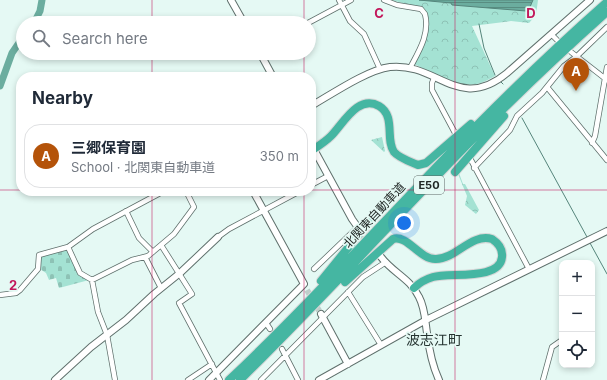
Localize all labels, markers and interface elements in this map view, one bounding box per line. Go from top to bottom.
text: C [374,5,384,21]
text: D [526,5,536,21]
search box [16,16,316,60]
icon: search [30,27,52,49]
text: Search here [62,29,148,48]
pin: A [563,58,589,91]
text: Nearby [32,88,93,108]
text: 三郷保育園 [71,138,146,157]
text: A [41,148,51,164]
text: 350 m [260,148,299,164]
text: School · 北関東自動車道 [71,159,215,175]
road number: E50 [414,176,444,194]
street label: 北関東自動車道 [340,179,408,251]
your location [394,213,414,233]
map controls [559,260,595,368]
button: + [559,260,595,296]
text: 2 [9,277,17,293]
button: − [559,296,595,332]
district label: 波志江町 [406,331,462,348]
button: locate [559,332,595,368]

